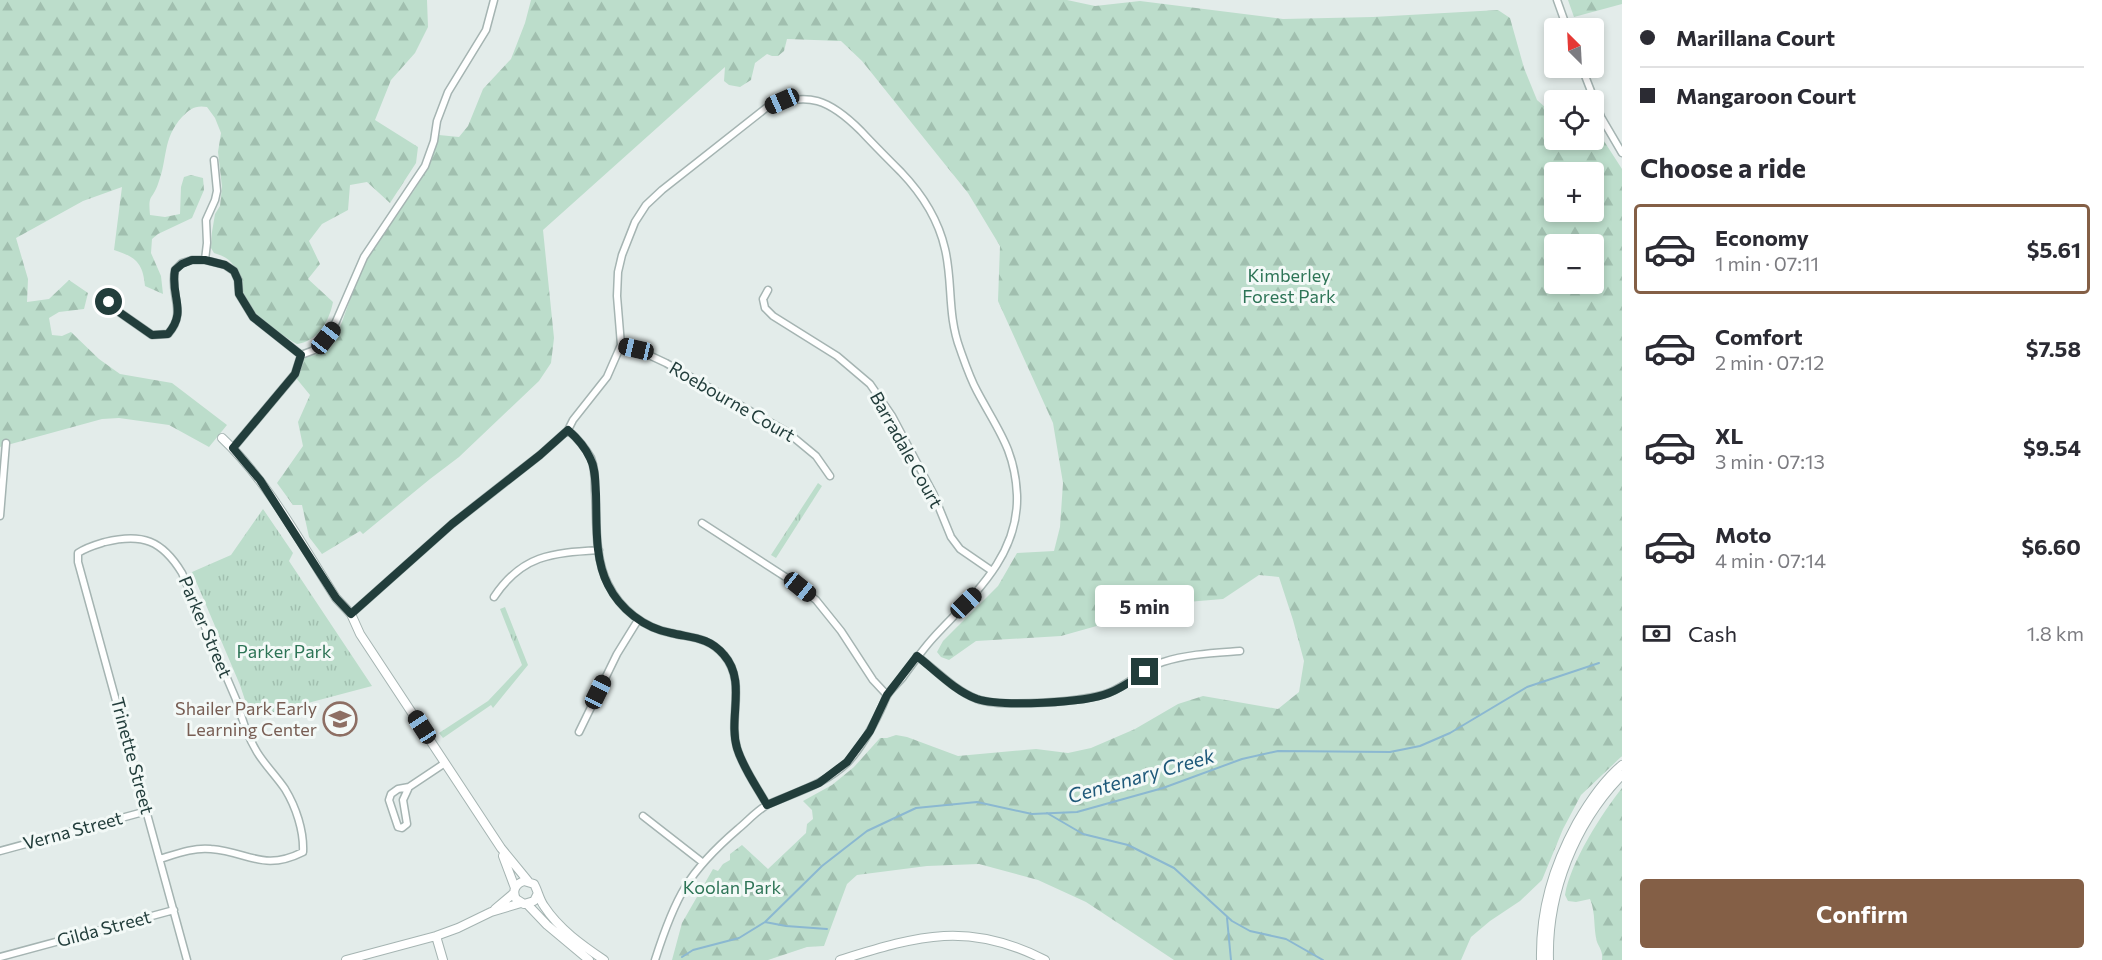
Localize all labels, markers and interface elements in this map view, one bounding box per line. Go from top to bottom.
north arrow [1544,18,1604,78]
map controls [1544,18,1604,294]
text: Marillana Court [1676,24,1835,51]
text: Mangaroon Court [1676,82,1856,109]
car [762,85,802,117]
button: locate [1544,90,1604,150]
text: Choose a ride [1640,151,1806,184]
button: + [1544,162,1604,222]
icon: car [1643,222,1697,276]
text: Economy [1715,224,1809,251]
button: − [1544,234,1604,294]
text: $5.61 [2027,236,2081,263]
text: 1 min · 07:11 [1715,251,1819,275]
park label: Kimberley Forest Park [1242,264,1336,307]
route start [95,288,122,315]
car [308,318,344,358]
icon: car [1643,321,1697,375]
text: Comfort [1715,323,1803,350]
text: $7.58 [2026,335,2081,362]
car [616,336,656,362]
text: 2 min · 07:12 [1715,350,1824,374]
street label: Roebourne Court [666,356,799,446]
street label: Barradale Court [866,387,948,512]
icon: car [1643,420,1697,474]
text: XL [1715,422,1743,449]
text: $9.54 [2023,434,2081,461]
text: 3 min · 07:13 [1715,449,1825,473]
icon: car [1643,519,1697,573]
text: Moto [1715,521,1771,548]
text: $6.60 [2021,533,2081,560]
text: 4 min · 07:14 [1715,548,1826,572]
car [780,569,820,605]
street label: Parker Street [175,572,237,681]
car [947,584,985,622]
callout: 5 min [1096,585,1194,627]
text: 5 min [1119,594,1170,618]
icon: cash [1640,617,1673,650]
text: Cash [1688,620,1737,647]
text: 1.8 km [2027,621,2084,645]
park label: Parker Park [236,640,332,662]
route end [1131,658,1158,685]
car [582,672,614,712]
street label: Trinette Street [107,695,159,817]
place label: Shailer Park Early Learning Center [175,697,317,740]
school or university icon: Shailer Park Early Learning Center [322,701,358,737]
car [405,707,439,747]
water label: Centenary Creek [1065,742,1218,807]
street label: Verna Street [21,806,125,854]
park label: Koolan Park [683,876,781,898]
button: Confirm [1640,879,2084,948]
street label: Gilda Street [54,905,153,951]

